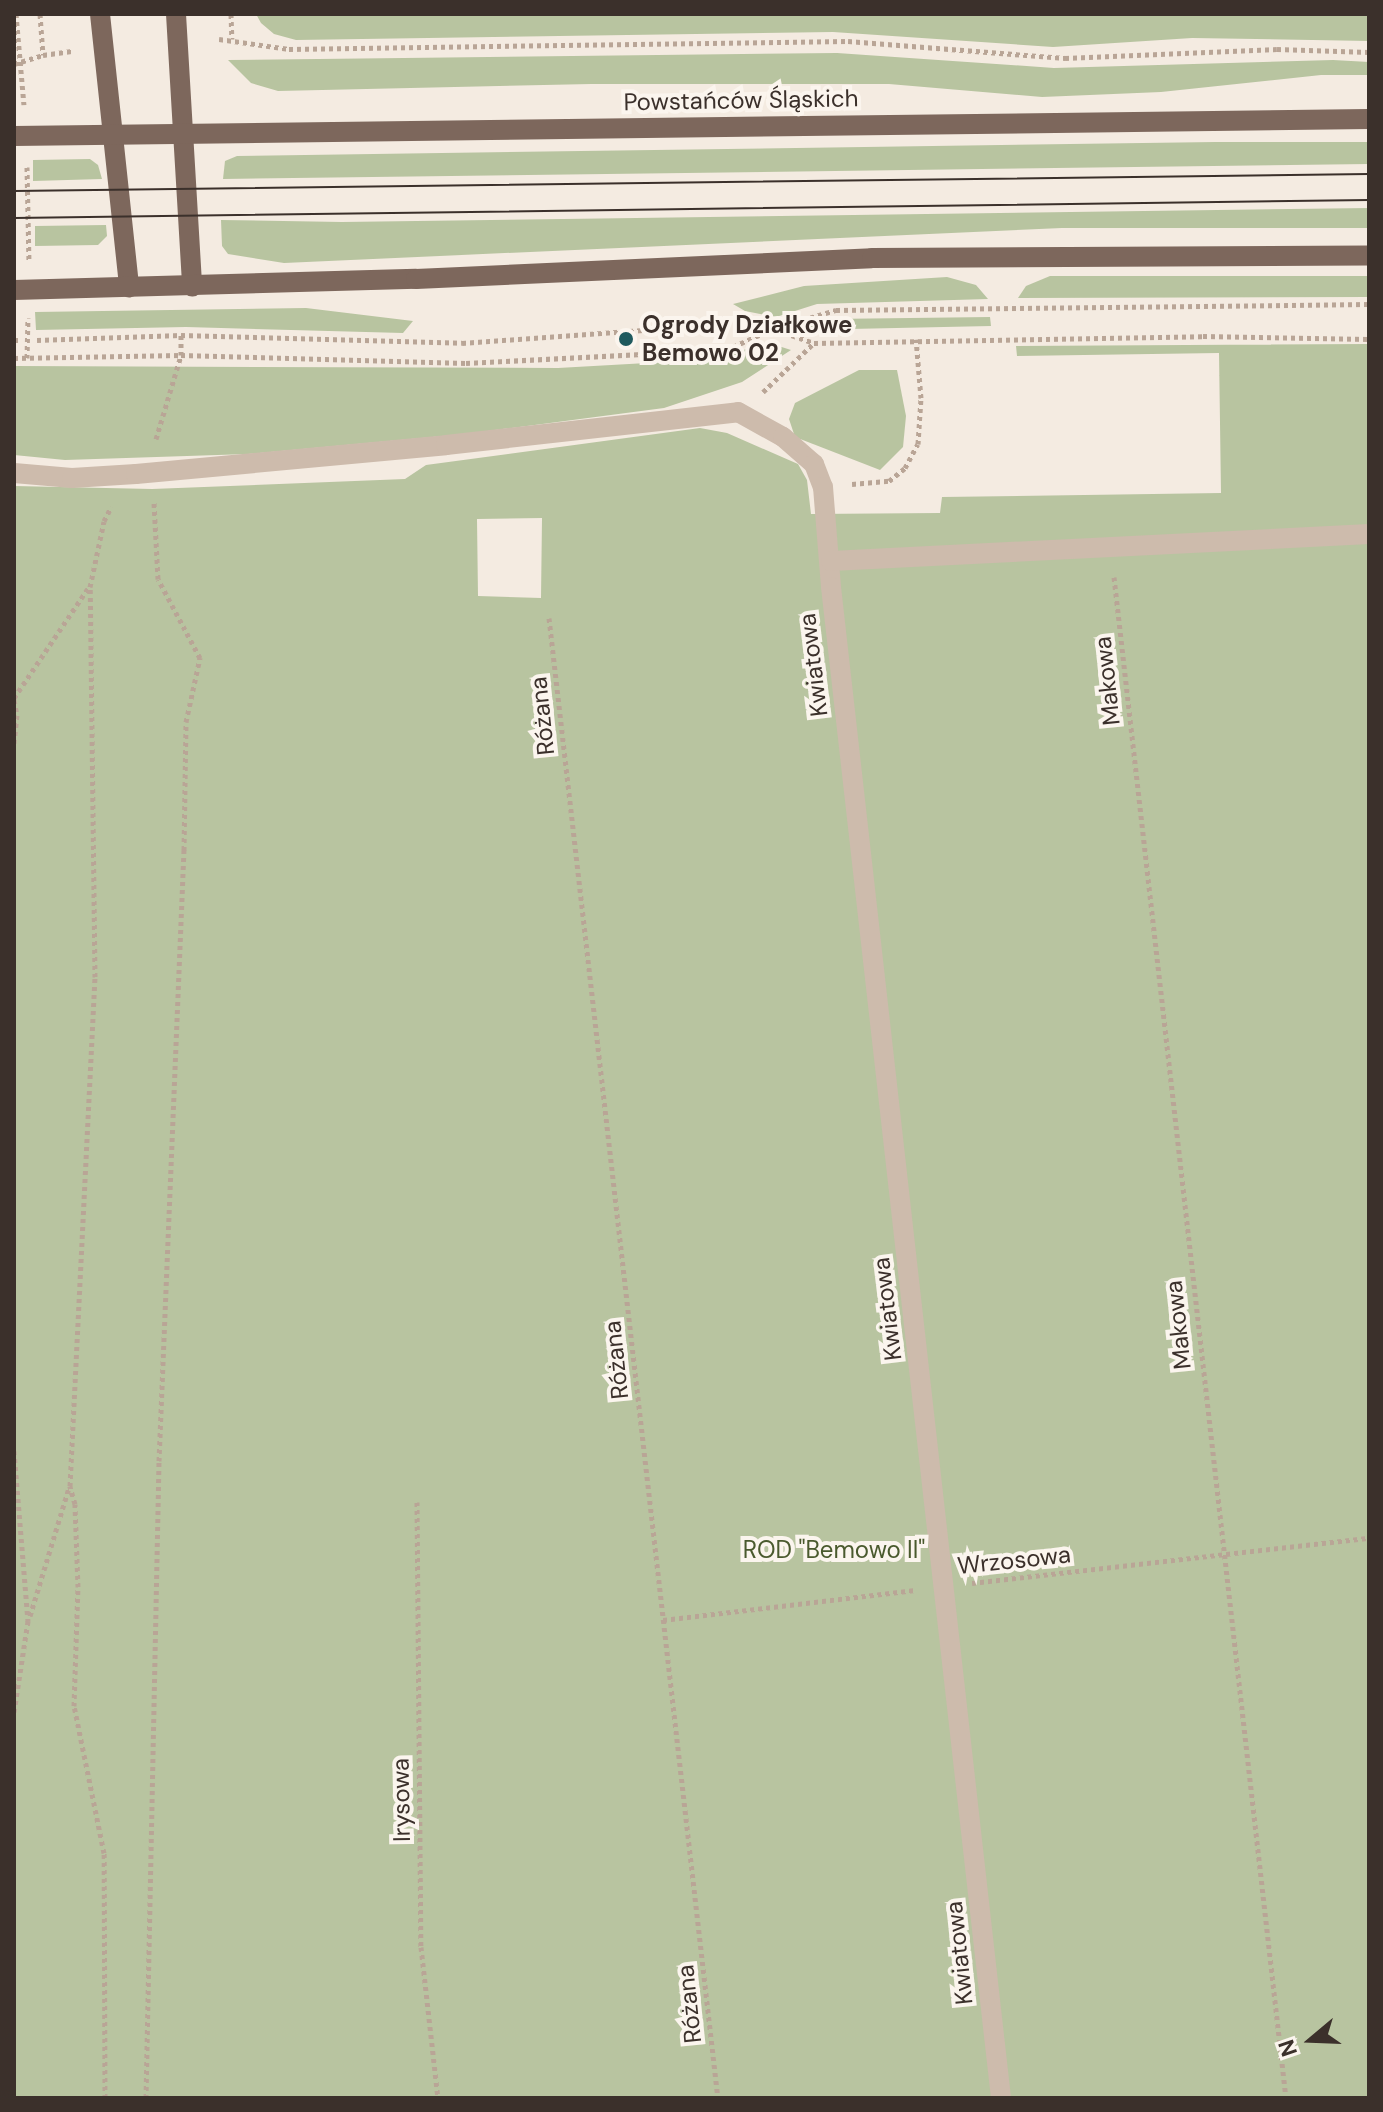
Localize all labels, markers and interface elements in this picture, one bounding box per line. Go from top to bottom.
street label: Powstańców Śląskich [623,84,859,116]
place label: Ogrody Działkowe Bemowo 02 [642,311,852,367]
marker: Ogrody Działkowe Bemowo 02 [617,330,635,348]
street label: Kwiatowa [792,612,834,718]
street label: Makowa [1088,635,1126,727]
street label: Różana [524,675,560,757]
street label: Kwiatowa [866,1256,908,1362]
street label: Makowa [1159,1279,1197,1371]
street label: Różana [598,1319,634,1401]
park label: ROD "Bemowo II" [743,1536,925,1564]
street label: Wrzosowa [956,1540,1072,1580]
street label: Irysowa [386,1758,416,1842]
street label: Kwiatowa [939,1900,979,2006]
street label: Różana [671,1963,707,2045]
north arrow [1271,2000,1351,2080]
text: N [1272,2036,1304,2060]

